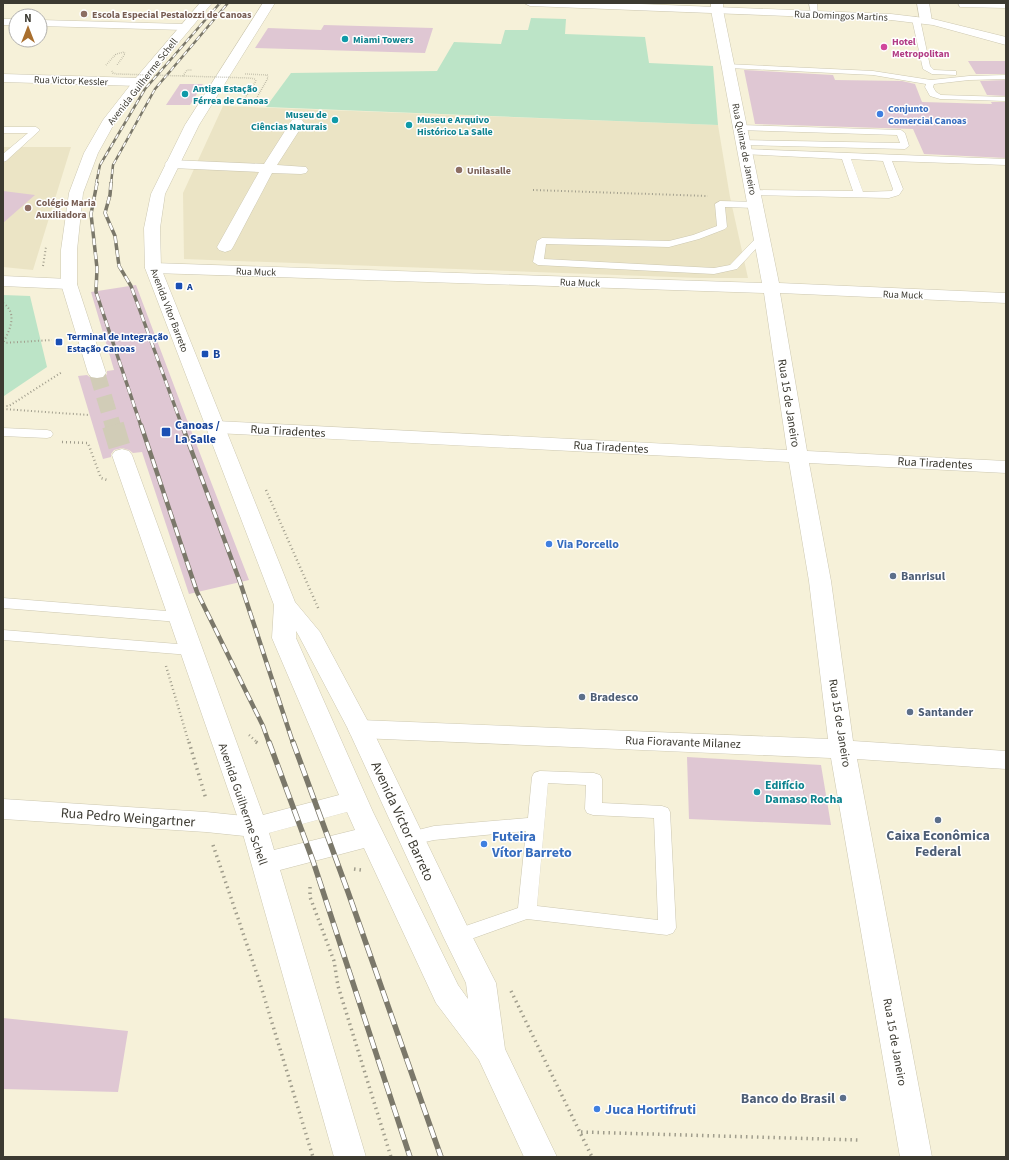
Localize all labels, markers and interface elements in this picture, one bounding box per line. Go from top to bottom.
street label: Rua Domingos Martins [794,7,888,25]
north arrow [8,8,48,48]
place label: Escola Especial Pestalozzi de Canoas [92,8,252,22]
marker: Escola Especial Pestalozzi de Canoas [79,9,89,19]
text: N [24,11,32,26]
place label: Miami Towers [353,33,414,47]
marker: Miami Towers [340,34,350,44]
street label: Avenida Guilherme Schell [104,35,181,128]
place label: Hotel Metropolitan [892,35,950,61]
marker: Hotel Metropolitan [879,42,889,52]
street label: Rua Victor Kessler [34,73,109,89]
place label: Antiga Estação Férrea de Canoas [192,82,269,108]
marker: Antiga Estação Férrea de Canoas [180,89,190,99]
street label: Rua Quinze de Janeiro [728,102,760,196]
place label: Conjunto Comercial Canoas [888,102,967,128]
place label: Museu de Ciências Naturais [251,108,328,134]
marker: Conjunto Comercial Canoas [875,109,885,119]
place label: Museu e Arquivo Histórico La Salle [417,113,493,139]
marker: Museu de Ciências Naturais [330,115,340,125]
marker: Museu e Arquivo Histórico La Salle [404,120,414,130]
place label: Unilasalle [467,164,511,178]
marker: Unilasalle [454,165,464,175]
place label: Colégio Maria Auxiliadora [35,196,96,222]
marker: Colégio Maria Auxiliadora [23,203,33,213]
street label: Rua Muck [236,264,276,280]
street label: Avenida Vitor Barreto [147,267,191,354]
street label: Rua Muck [560,275,600,291]
place label: A [186,280,193,294]
marker: A [174,281,184,291]
street label: Rua Muck [883,287,923,303]
place label: Terminal de Integração Estação Canoas [67,330,169,356]
marker: Terminal de Integração Estação Canoas [54,337,64,347]
place label: B [213,346,220,363]
marker: B [200,349,210,359]
street label: Rua 15 de Janeiro [773,358,804,448]
place label: Canoas / La Salle [175,417,220,448]
street label: Rua Tiradentes [250,421,326,442]
marker: Canoas / La Salle [160,426,172,438]
street label: Rua Tiradentes [573,437,649,458]
street label: Rua Tiradentes [897,453,973,474]
place label: Via Porcello [556,536,619,553]
marker: Via Porcello [544,539,554,549]
place label: Banrisul [901,568,946,585]
marker: Banrisul [888,571,898,581]
street label: Rua 15 de Janeiro [824,678,855,768]
place label: Bradesco [590,689,639,706]
marker: Bradesco [577,692,587,702]
place label: Santander [918,704,973,721]
marker: Santander [905,707,915,717]
street label: Rua Fioravante Milanez [625,732,741,753]
street label: Avenida Guilherme Schell [214,741,271,867]
street label: Avenida Victor Barreto [366,758,439,885]
place label: Edifício Damaso Rocha [765,777,843,808]
marker: Edifício Damaso Rocha [752,787,762,797]
street label: Rua Pedro Weingartner [60,803,196,833]
marker: Caixa Econômica Federal [933,815,943,825]
place label: Caixa Econômica Federal [886,826,990,862]
place label: Futeira Vítor Barreto [491,827,572,863]
marker: Futeira Vítor Barreto [479,839,489,849]
street label: Rua 15 de Janeiro [878,997,911,1087]
place label: Banco do Brasil [741,1089,835,1109]
marker: Banco do Brasil [838,1093,848,1103]
place label: Juca Hortifruti [605,1100,696,1120]
marker: Juca Hortifruti [592,1104,602,1114]

